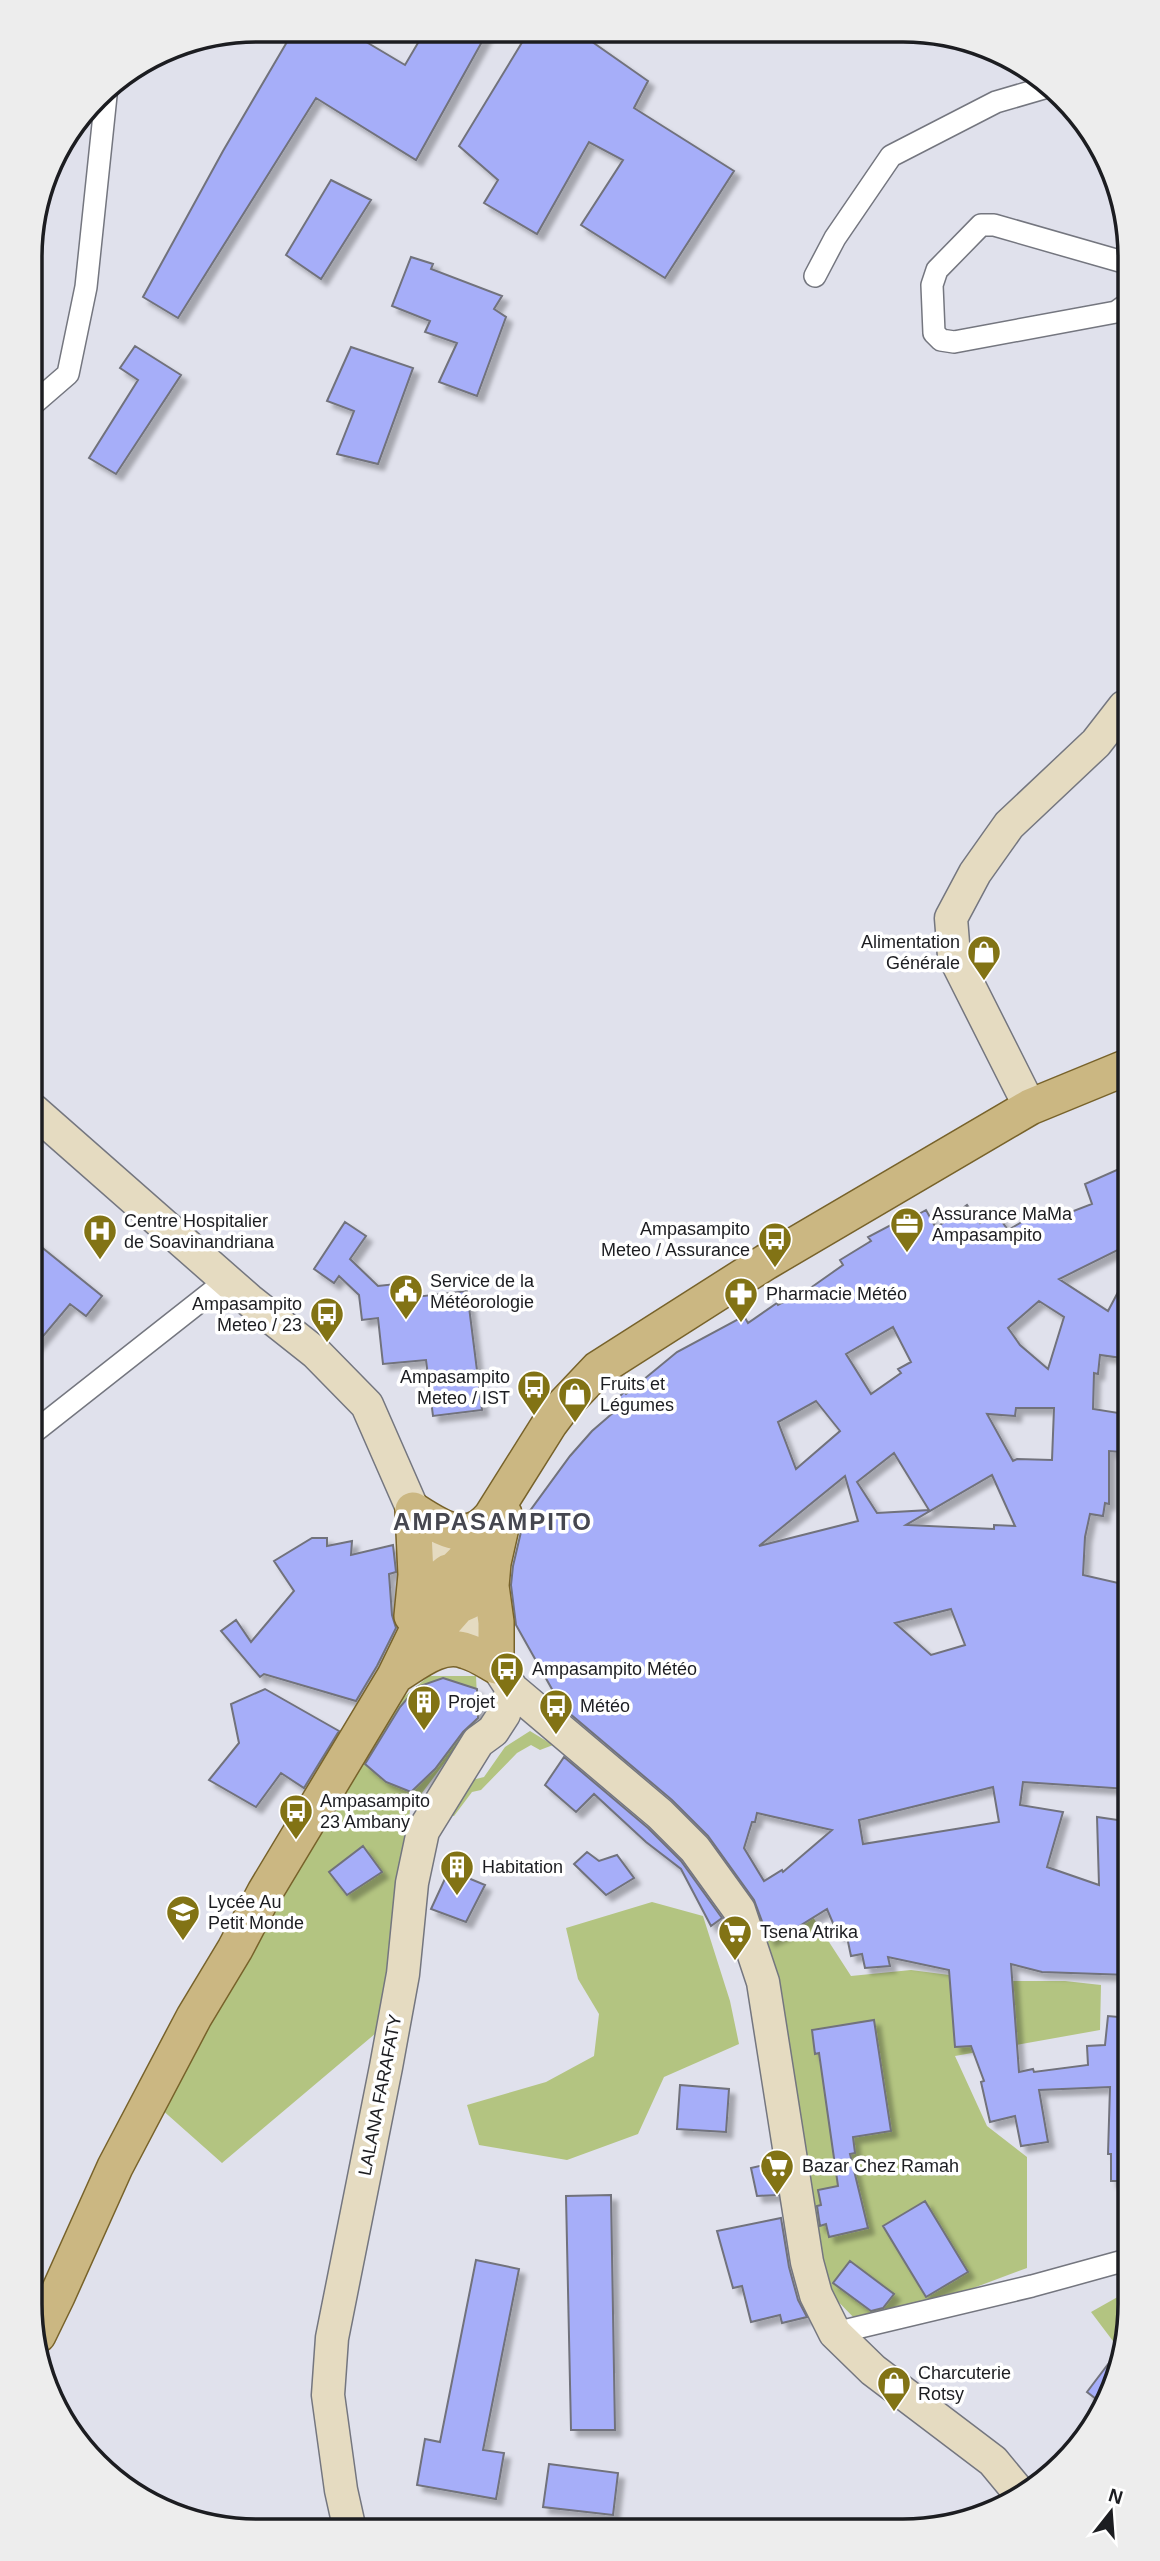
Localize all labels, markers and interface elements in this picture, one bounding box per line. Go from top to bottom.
place label: Alimentation Générale [861,932,960,973]
shop icon: Alimentation Générale [965,933,1003,982]
place label: Assurance MaMa Ampasampito [932,1204,1073,1245]
office icon: Assurance MaMa Ampasampito [888,1205,926,1254]
place label: Centre Hospitalier de Soavinandriana [124,1211,275,1252]
hospital icon: Centre Hospitalier de Soavinandriana [81,1212,119,1261]
place label: Ampasampito Meteo / Assurance [601,1219,750,1260]
bus stop icon: Ampasampito Meteo / Assurance [756,1220,794,1269]
place label: Service de la Météorologie [430,1271,535,1312]
public building icon: Service de la Météorologie [387,1272,425,1321]
pharmacy icon: Pharmacie Météo [722,1275,760,1324]
place label: Pharmacie Météo [766,1284,907,1304]
place label: Ampasampito Meteo / 23 [192,1294,302,1335]
bus stop icon: Ampasampito Meteo / 23 [308,1295,346,1344]
place label: Ampasampito Meteo / IST [400,1367,510,1408]
bus stop icon: Ampasampito Meteo / IST [515,1368,553,1417]
place label: Fruits et Légumes [600,1374,674,1415]
shop icon: Fruits et Légumes [556,1375,594,1424]
district label: AMPASAMPITO [393,1508,593,1535]
bus stop icon: Ampasampito Météo [488,1650,526,1699]
place label: Ampasampito Météo [532,1659,697,1679]
building icon: Projet [405,1683,443,1732]
bus stop icon: Météo [537,1687,575,1736]
place label: Projet [448,1692,495,1712]
place label: Météo [580,1696,630,1716]
place label: Ampasampito 23 Ambany [320,1791,430,1832]
bus stop icon: Ampasampito 23 Ambany [277,1792,315,1841]
building icon: Habitation [438,1848,476,1897]
place label: Habitation [482,1857,563,1877]
place label: Lycée Au Petit Monde [208,1892,304,1933]
school or university icon: Lycée Au Petit Monde [164,1893,202,1942]
supermarket icon: Tsena Atrika [716,1913,754,1962]
place label: Tsena Atrika [760,1922,859,1942]
street label: LALANA FARAFATY [355,2013,405,2177]
supermarket icon: Bazar Chez Ramah [758,2147,796,2196]
place label: Bazar Chez Ramah [802,2156,959,2176]
place label: Charcuterie Rotsy [918,2363,1011,2404]
shop icon: Charcuterie Rotsy [875,2364,913,2413]
north arrow [1076,2477,1146,2547]
text: N [1106,2484,1125,2508]

